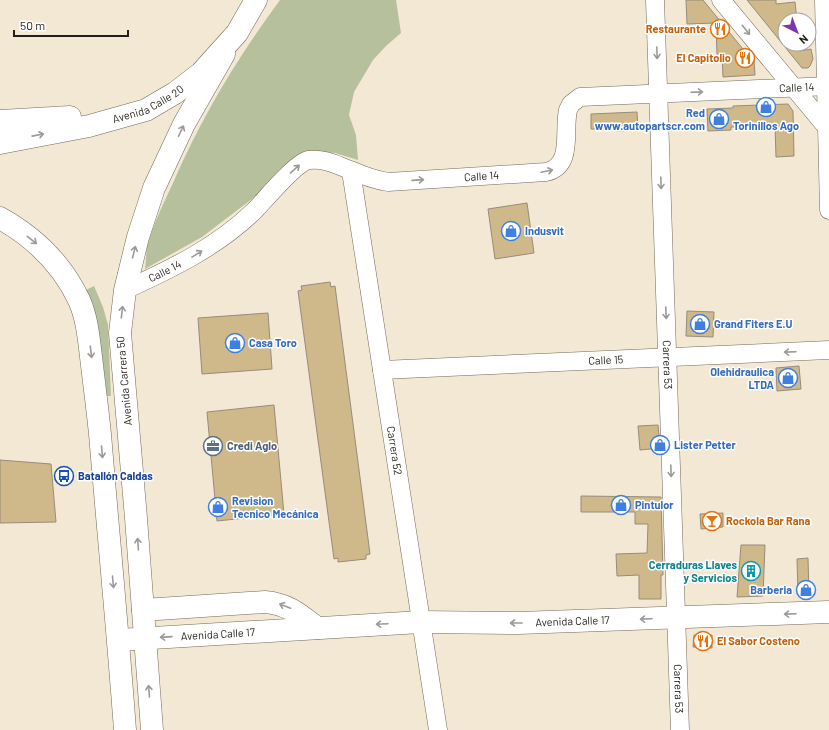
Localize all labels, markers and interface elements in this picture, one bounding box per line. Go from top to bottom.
scale bar [14,12,128,38]
north arrow [777,12,817,52]
text: 50 m [20,18,45,32]
restaurant icon: Restaurante [709,18,731,40]
place label: Restaurante [646,22,706,35]
one-way arrow [741,25,750,36]
text: N [797,33,811,47]
one-way arrow [653,46,661,59]
restaurant icon: El Capitolio [734,47,756,69]
place label: El Capitolio [676,51,731,64]
street label: Calle 14 [779,80,815,94]
street label: Avenida Calle 20 [111,82,186,125]
one-way arrow [690,88,703,95]
shop icon: Torinillos Ago [755,96,777,118]
place label: Red www.autopartscr.com [595,106,705,132]
shop icon: Red www.autopartscr.com [708,108,730,130]
place label: Torinillos Ago [733,119,799,132]
one-way arrow [178,126,185,138]
one-way arrow [31,131,44,139]
one-way arrow [290,165,300,174]
one-way arrow [541,166,554,174]
street label: Calle 14 [463,168,500,183]
one-way arrow [411,176,424,183]
one-way arrow [658,176,665,189]
shop icon: Indusvit [500,220,522,242]
place label: Indusvit [525,224,564,237]
one-way arrow [27,236,38,244]
one-way arrow [131,246,138,259]
one-way arrow [191,249,203,257]
street label: Calle 14 [146,257,183,284]
one-way arrow [118,306,126,319]
one-way arrow [662,306,669,319]
shop icon: Grand Fiters E.U [689,313,711,335]
place label: Grand Fiters E.U [714,317,792,330]
shop icon: Casa Toro [224,332,246,354]
street label: Avenida Carrera 50 [113,336,134,426]
place label: Casa Toro [249,336,297,349]
street label: Carrera 53 [661,340,675,390]
one-way arrow [87,345,94,358]
one-way arrow [784,348,797,356]
street label: Calle 15 [588,352,624,367]
place label: Olehidraulica LTDA [710,365,775,391]
shop icon: Olehidraulica LTDA [777,367,799,389]
street label: Carrera 52 [385,425,405,476]
shop icon: Lister Petter [649,434,671,456]
office icon: Credi Aglo [202,435,224,457]
place label: Lister Petter [674,438,737,451]
place label: Credi Aglo [227,439,277,452]
one-way arrow [98,445,105,458]
one-way arrow [667,464,675,477]
bus stop icon: Batallón Caldas [53,465,75,487]
place label: Batallón Caldas [78,469,153,482]
place label: Revision Tecnico Mecánica [232,494,319,520]
shop icon: Pintulor [610,494,632,516]
shop icon: Revision Tecnico Mecánica [207,496,229,518]
place label: Pintulor [635,498,674,511]
bar icon: Rockola Bar Rana [701,510,723,532]
place label: Rockola Bar Rana [726,514,810,527]
one-way arrow [134,538,141,551]
place label: Cerraduras Llaves y Servicios [649,558,737,584]
building icon: Cerraduras Llaves y Servicios [740,560,762,582]
one-way arrow [109,575,117,588]
shop icon: Barberia [795,579,817,601]
place label: Barberia [750,583,792,596]
one-way arrow [279,602,291,610]
one-way arrow [784,610,797,618]
street label: Avenida Calle 17 [535,613,610,628]
one-way arrow [640,616,653,623]
one-way arrow [510,619,523,627]
one-way arrow [376,620,389,627]
street label: Avenida Calle 17 [180,625,255,642]
restaurant icon: El Sabor Costeno [692,630,714,652]
one-way arrow [160,634,173,641]
place label: El Sabor Costeno [717,634,800,647]
street label: Carrera 53 [672,664,686,713]
one-way arrow [145,685,152,698]

